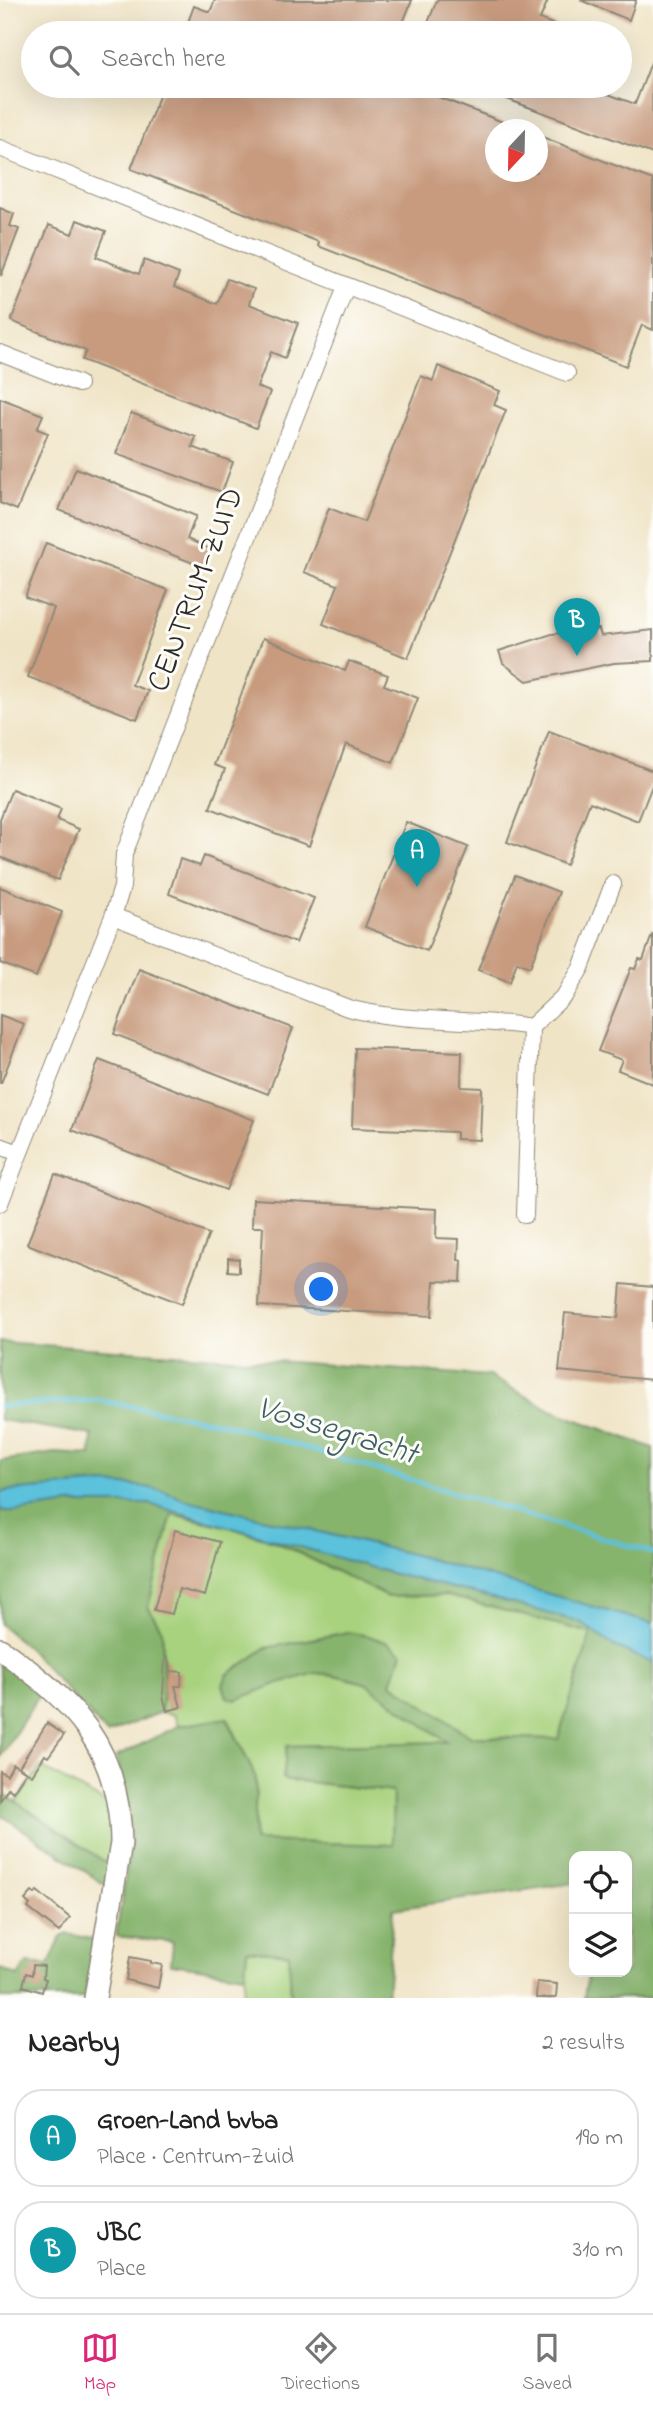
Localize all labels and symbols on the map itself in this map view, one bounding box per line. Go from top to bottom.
north arrow [485,119,548,182]
street label: CENTRUM-ZUID [136,481,258,699]
pin: B [554,598,600,656]
pin: A [394,829,440,887]
your location [304,1272,338,1306]
water label: Vossegracht [251,1385,426,1481]

